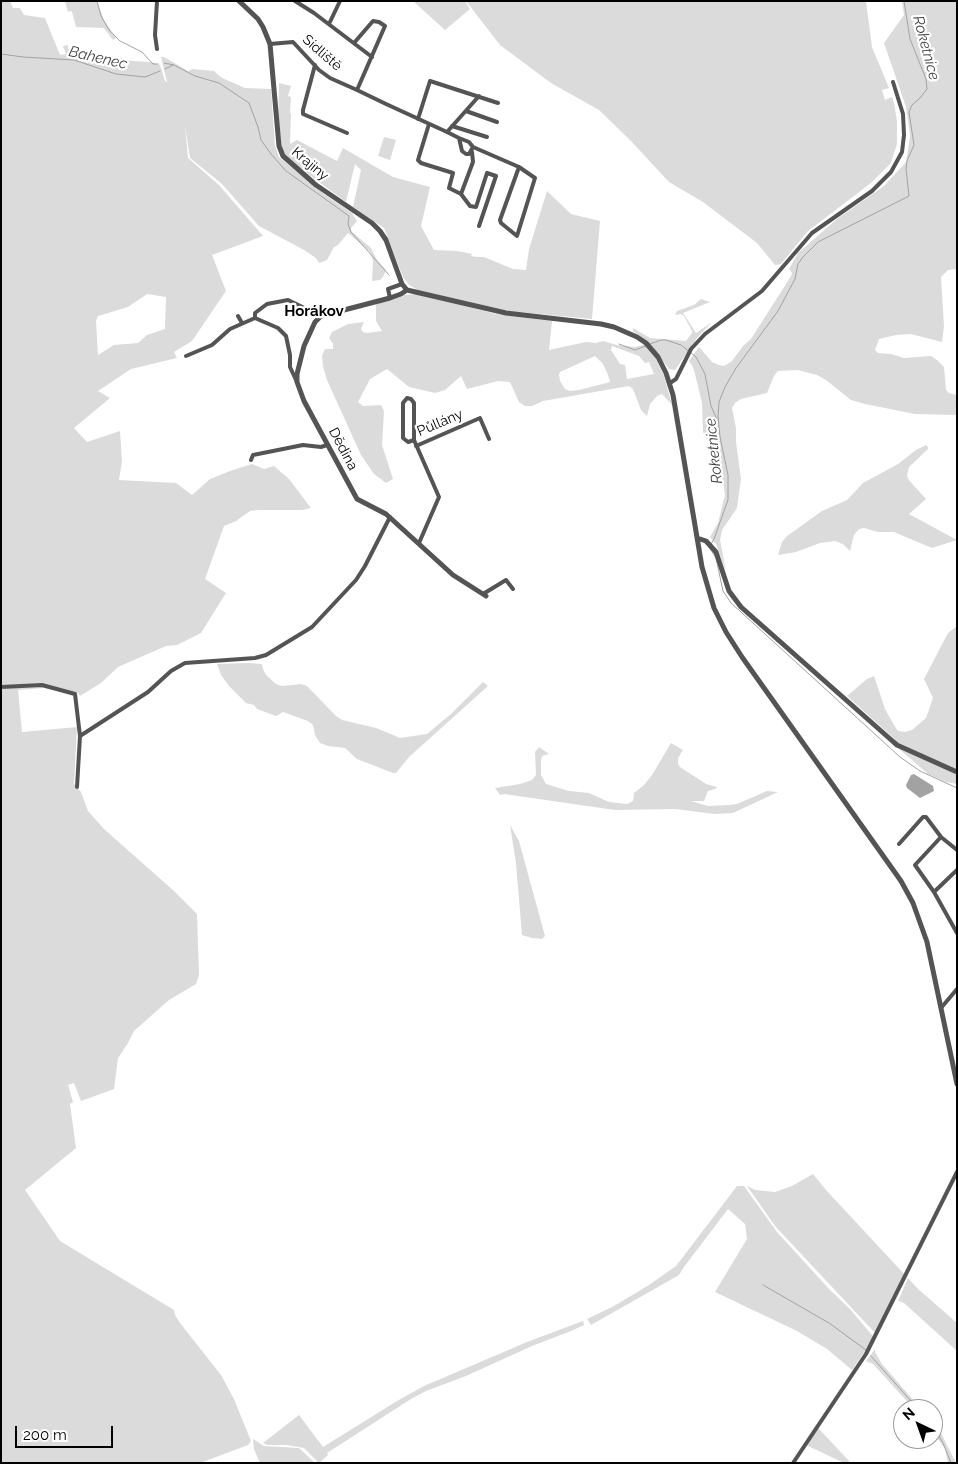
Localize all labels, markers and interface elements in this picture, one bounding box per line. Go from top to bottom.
water label: Roketnice [909,14,943,82]
street label: Sídliště [299,31,345,75]
water label: Bahenec [67,43,129,73]
street label: Krajiny [288,144,332,184]
district label: Horákov [284,302,344,320]
street label: Půllány [415,406,465,440]
water label: Roketnice [702,417,726,485]
street label: Dědina [325,425,361,473]
north arrow [893,1399,943,1449]
text: N [899,1404,918,1423]
scale bar [18,1416,115,1448]
text: 200 m [23,1426,67,1444]

